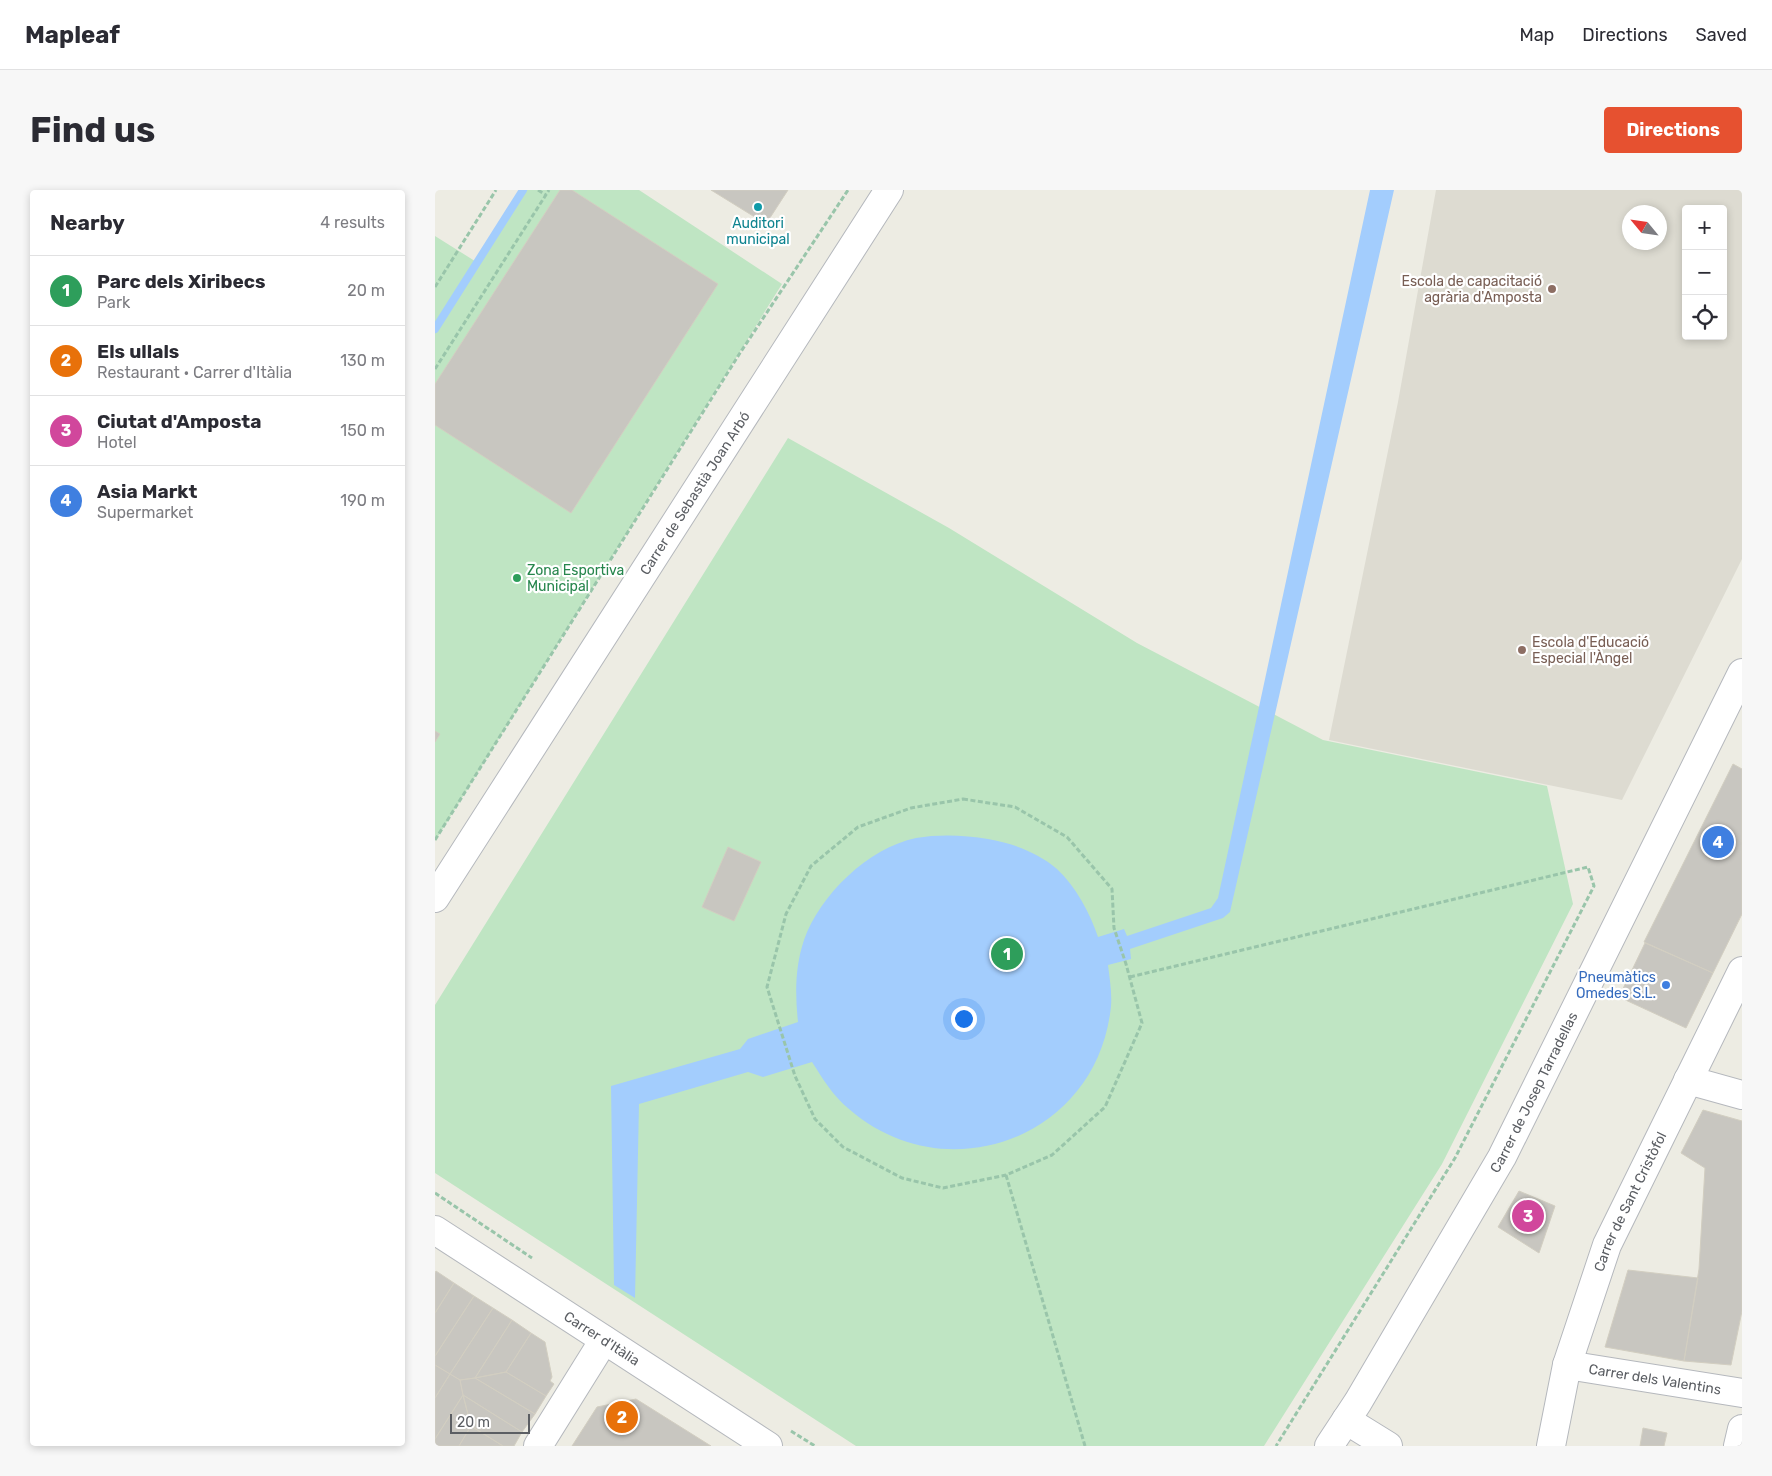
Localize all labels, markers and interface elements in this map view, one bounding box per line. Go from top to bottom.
text: Mapleaf [25,21,120,49]
text: Map [1519,24,1554,46]
text: Directions [1582,24,1668,46]
text: Saved [1696,24,1747,46]
button: Directions [1604,107,1742,153]
text: Find us [30,109,155,151]
marker: Auditori municipal [752,201,764,213]
north arrow [1622,205,1667,250]
map controls [1682,205,1727,340]
button: + [1682,205,1727,250]
text: Nearby [50,210,125,235]
text: 4 results [320,213,385,232]
place label: Auditori municipal [726,215,790,248]
button: − [1682,250,1727,295]
text: Parc dels Xiribecs [97,270,266,293]
place label: Escola de capacitació agrària d'Amposta [1401,273,1542,306]
text: 1 [62,281,70,300]
text: 20 m [347,281,385,300]
marker: Escola de capacitació agrària d'Amposta [1546,283,1558,295]
text: Park [97,293,130,312]
button: locate [1682,295,1727,340]
text: Els ullals [97,340,179,363]
text: 2 [61,351,71,370]
text: 130 m [340,351,385,370]
text: Restaurant · Carrer d'Itàlia [97,363,292,382]
street label: Carrer de Sebastià Joan Arbó [636,408,753,578]
text: Ciutat d'Amposta [97,410,261,433]
text: 3 [61,421,71,440]
text: 150 m [340,421,385,440]
text: Hotel [97,433,137,452]
text: Asia Markt [97,480,197,503]
text: 4 [61,491,71,510]
text: 190 m [340,491,385,510]
text: Supermarket [97,503,193,522]
place label: Zona Esportiva Municipal [527,562,624,595]
marker: Zona Esportiva Municipal [511,572,523,584]
place label: Escola d'Educació Especial l'Àngel [1532,634,1649,667]
marker: Escola d'Educació Especial l'Àngel [1516,644,1528,656]
pin: 4 [1702,823,1734,861]
pin: 1 [991,935,1023,973]
place label: Pneumàtics Omedes S.L. [1576,969,1656,1002]
marker: Pneumàtics Omedes S.L. [1660,979,1672,991]
your location [951,1006,977,1032]
street label: Carrer de Josep Tarradellas [1486,1009,1581,1176]
street label: Carrer de Sant Cristòfol [1590,1129,1670,1274]
pin: 3 [1512,1197,1544,1235]
street label: Carrer d'Itàlia [561,1308,643,1369]
street label: Carrer dels Valentins [1587,1360,1722,1398]
pin: 2 [606,1398,638,1436]
scale bar [450,1411,530,1434]
text: 20 m [457,1414,490,1431]

